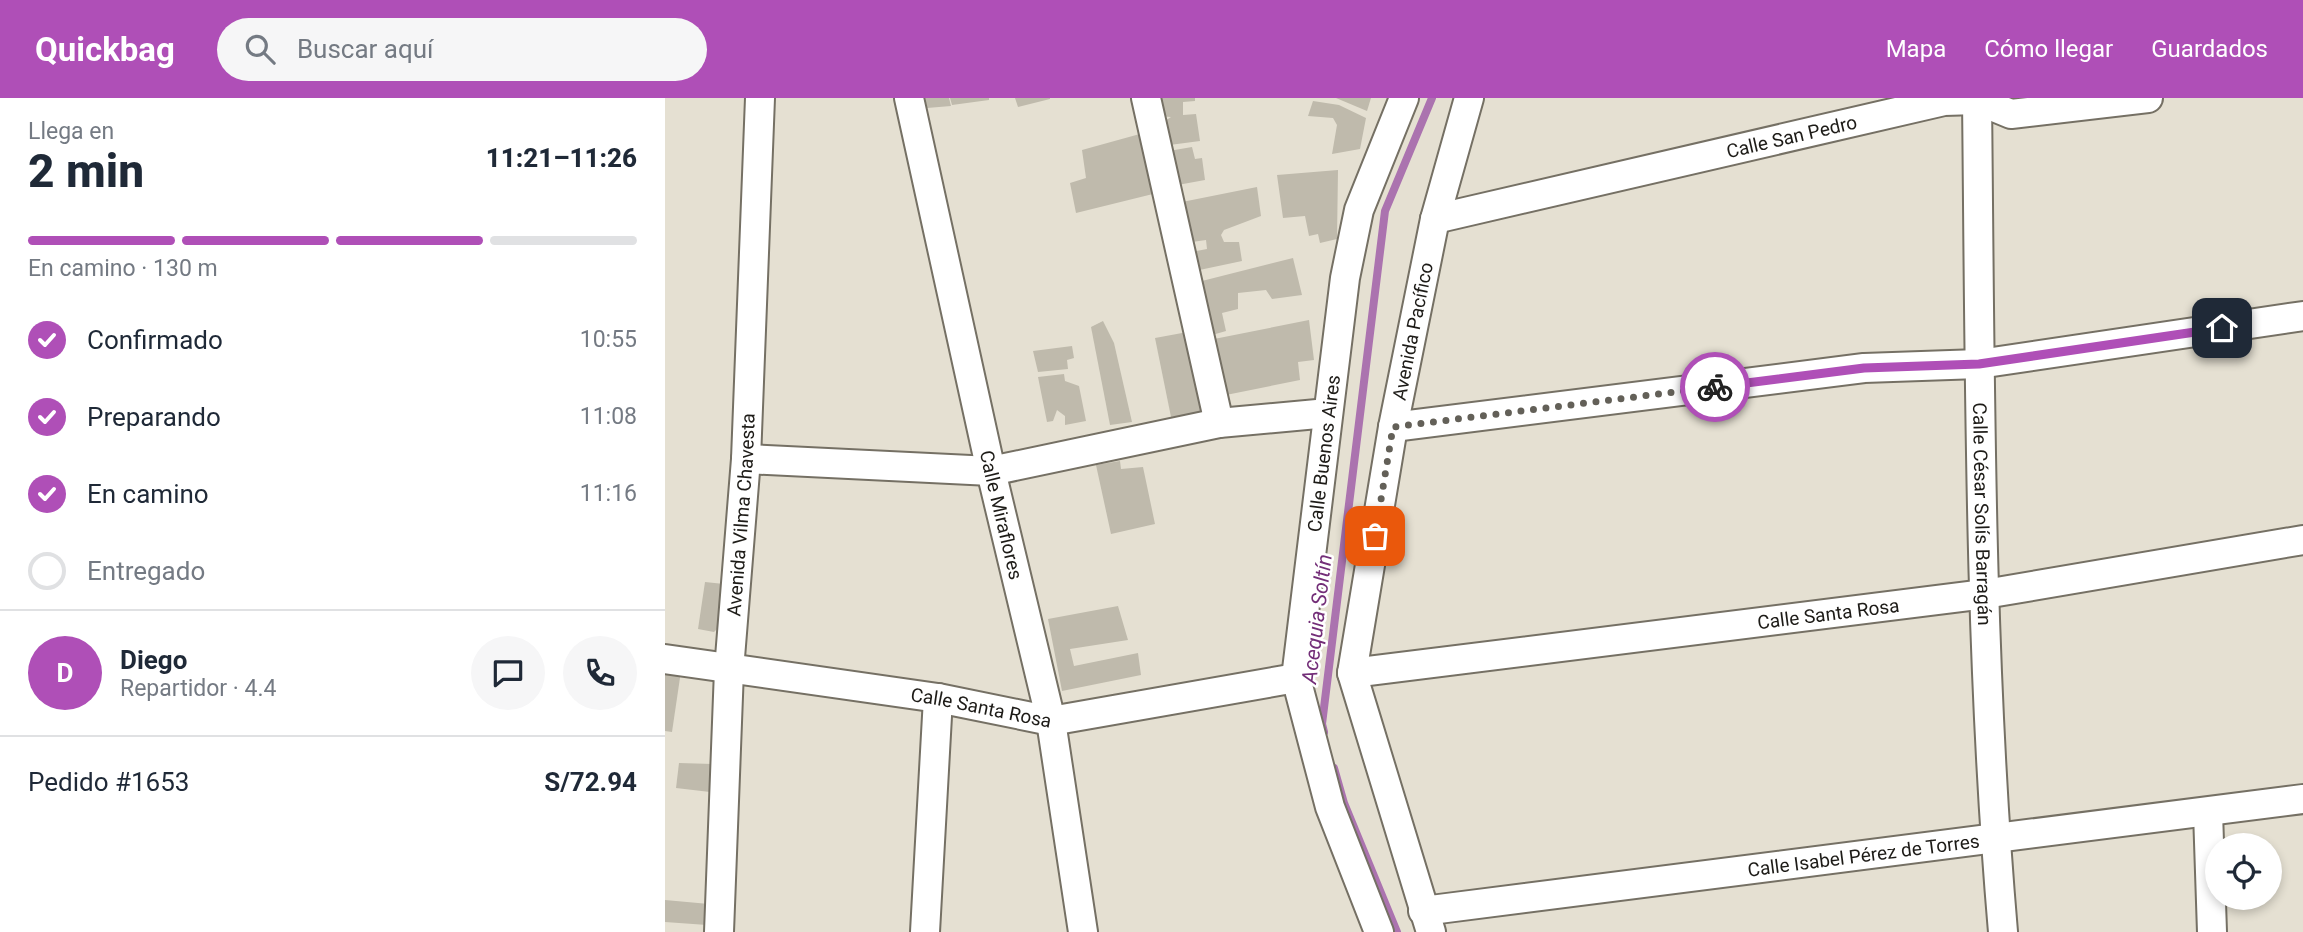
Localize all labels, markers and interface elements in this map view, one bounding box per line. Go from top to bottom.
search box [217,18,707,81]
text: Quickbag [35,30,175,69]
icon: search [241,30,279,68]
text: Buscar aquí [297,34,434,64]
text: Mapa [1886,35,1946,63]
text: Cómo llegar [1984,35,2113,63]
text: Guardados [2151,35,2268,63]
street label: Calle San Pedro [1724,110,1859,163]
text: Llega en [28,118,114,145]
text: 11:21–11:26 [486,143,637,173]
text: 2 min [28,144,144,198]
text: En camino · 130 m [28,255,218,282]
street label: Avenida Pacífico [1387,260,1438,402]
pin [2192,298,2252,358]
icon: home [2203,309,2241,347]
icon: check [28,321,66,359]
text: Confirmado [87,325,223,355]
text: 10:55 [580,326,637,353]
courier [1680,352,1750,422]
icon: bike [1696,368,1734,406]
street label: Calle Buenos Aires [1302,373,1345,533]
icon: check [28,398,66,436]
text: Preparando [87,402,221,432]
street label: Calle César Solís Barragán [1969,402,1997,626]
text: 11:08 [580,403,637,430]
street label: Avenida Vilma Chavesta [722,413,759,617]
street label: Calle Miraflores [975,448,1028,582]
icon: check [28,475,66,513]
text: En camino [87,479,209,509]
text: 11:16 [580,480,637,507]
pin [1345,506,1405,566]
icon: bag [1356,517,1394,555]
water label: Acequia Soltín [1297,553,1337,686]
text: Entregado [87,556,205,586]
street label: Calle Santa Rosa [1756,593,1901,634]
button: chat [471,636,545,710]
button: phone [563,636,637,710]
text: Diego [120,645,187,675]
text: D [57,658,73,688]
text: Repartidor · 4.4 [120,675,277,702]
street label: Calle Santa Rosa [909,683,1054,732]
text: Pedido #1653 [28,767,189,797]
text: S/72.94 [544,767,637,797]
street label: Calle Isabel Pérez de Torres [1746,829,1981,881]
map controls [2205,833,2282,910]
button: locate [2205,833,2282,910]

